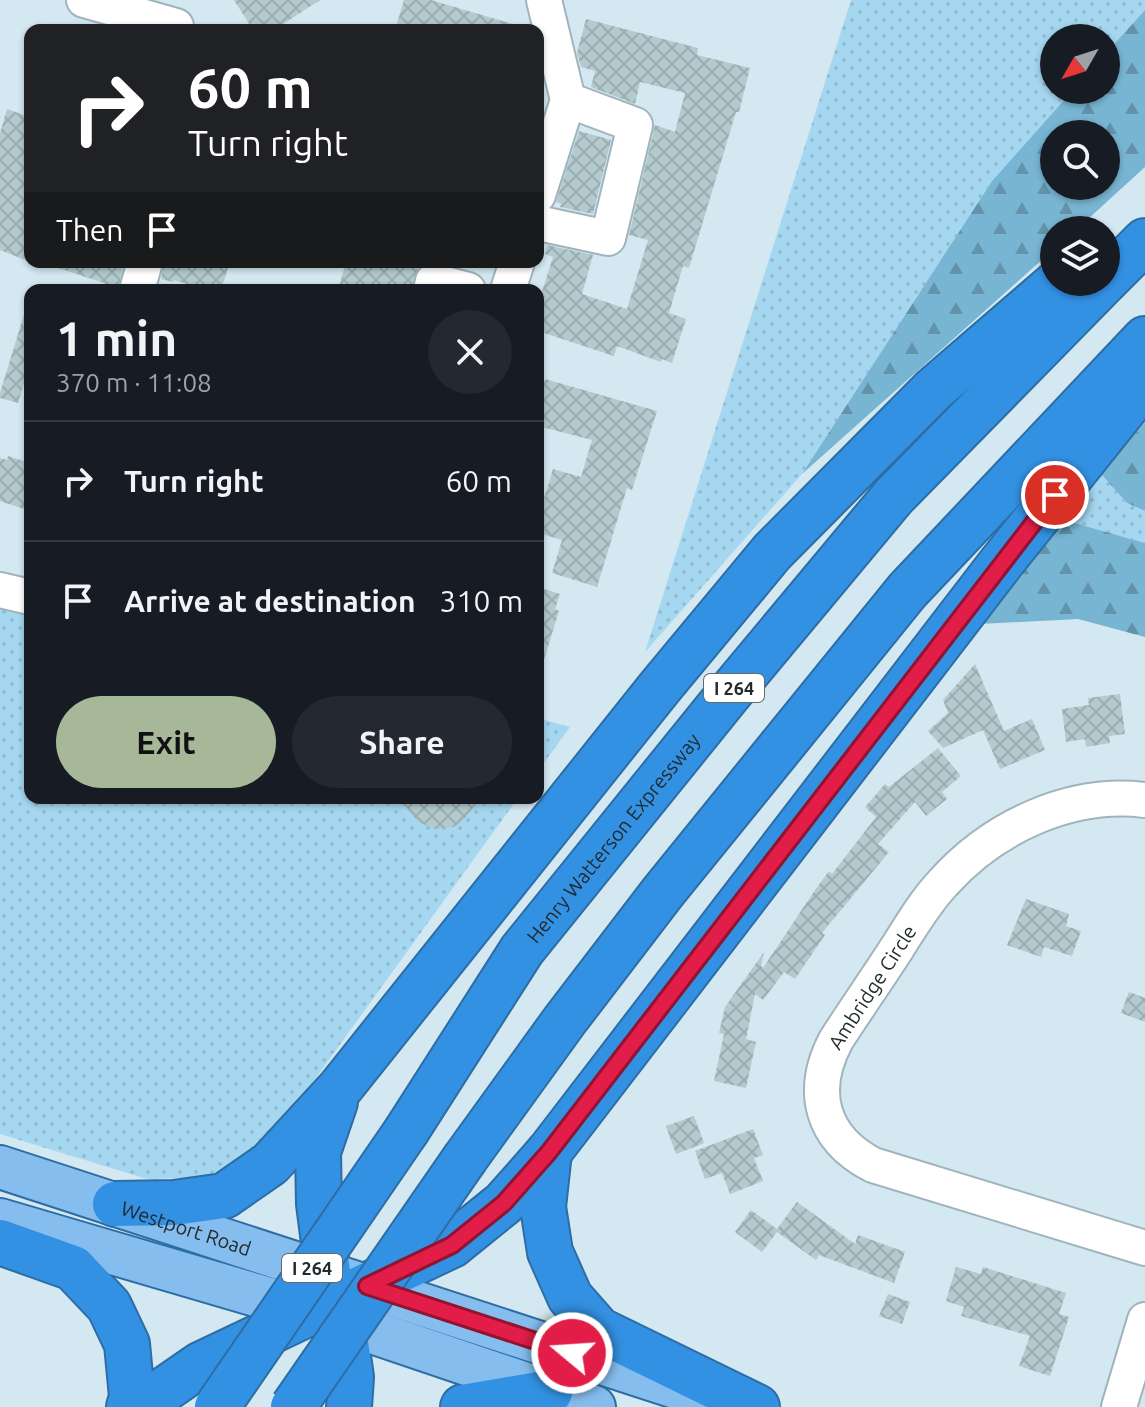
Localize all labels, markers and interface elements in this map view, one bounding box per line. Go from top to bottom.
north arrow [1040,24,1120,104]
map controls [1040,24,1120,296]
icon: right [56,56,160,160]
text: 60 m [188,56,313,119]
button: search [1040,120,1120,200]
text: Turn right [188,122,348,163]
icon: arrive [140,208,184,252]
text: Then [56,213,124,247]
button: layers [1040,216,1120,296]
button: close [428,310,512,394]
text: 1 min [56,311,177,365]
text: 370 m · 11:08 [56,368,212,397]
icon: right [56,459,100,503]
pin [1021,461,1089,529]
text: Turn right [124,464,264,498]
text: 60 m [445,464,512,498]
icon: arrive [1033,473,1077,517]
icon: arrive [56,579,100,623]
text: Arrive at destination [124,584,416,618]
text: 310 m [440,584,523,618]
road number: I 264 [704,674,764,702]
button: Exit [56,696,276,788]
button: Share [292,696,512,788]
street label: Henry Watterson Expressway [521,728,704,947]
street label: Ambridge Circle [823,921,921,1053]
street label: Westport Road [118,1196,254,1260]
road number: I 264 [282,1254,342,1282]
position arrow [530,1311,614,1395]

